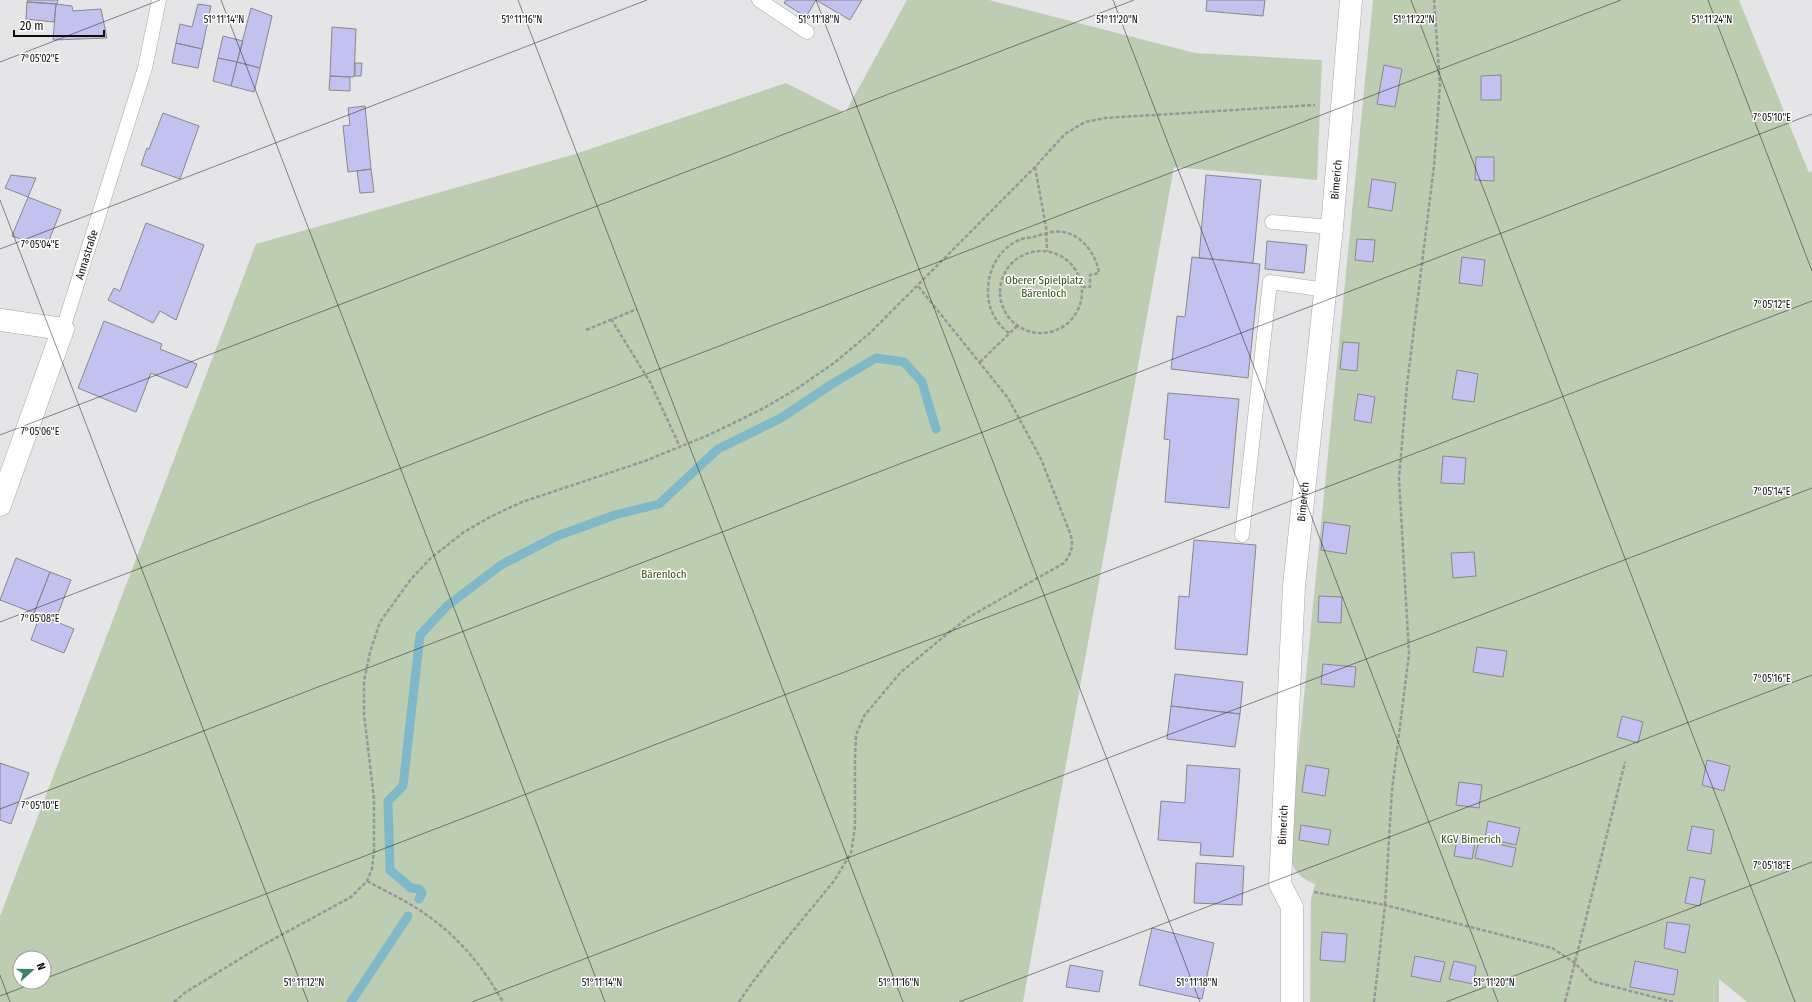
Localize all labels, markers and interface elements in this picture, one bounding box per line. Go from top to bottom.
scale bar [14,12,104,38]
text: 51°11'14"N [204,14,244,26]
text: 51°11'16"N [502,14,542,26]
text: 51°11'18"N [799,14,839,26]
text: 51°11'20"N [1096,14,1138,26]
text: 51°11'22"N [1393,14,1435,26]
text: 51°11'24"N [1692,14,1732,26]
text: 20 m [20,19,44,33]
text: 7°05'02"E [21,53,59,65]
text: 7°05'10"E [1753,112,1791,124]
street label: Bimerich [1328,159,1345,200]
street label: Annastraße [73,228,101,281]
text: 7°05'04"E [21,239,59,251]
park label: Oberer Spielplatz Bärenloch [1005,274,1084,300]
text: 7°05'12"E [1753,299,1791,311]
text: 7°05'06"E [21,426,60,438]
street label: Bimerich [1295,481,1312,522]
text: 7°05'14"E [1753,486,1791,498]
park label: Bärenloch [641,568,687,581]
text: 7°05'08"E [21,613,60,625]
text: 7°05'16"E [1753,673,1791,685]
text: 7°05'10"E [21,800,59,812]
street label: Bimerich [1276,805,1291,845]
park label: KGV Bimerich [1441,833,1501,846]
text: 7°05'18"E [1753,860,1791,872]
north arrow [12,950,52,990]
text: N [34,961,48,972]
text: 51°11'12"N [284,977,324,989]
text: 51°11'14"N [582,977,622,989]
text: 51°11'16"N [879,977,919,989]
text: 51°11'18"N [1177,977,1217,989]
text: 51°11'20"N [1473,977,1515,989]

